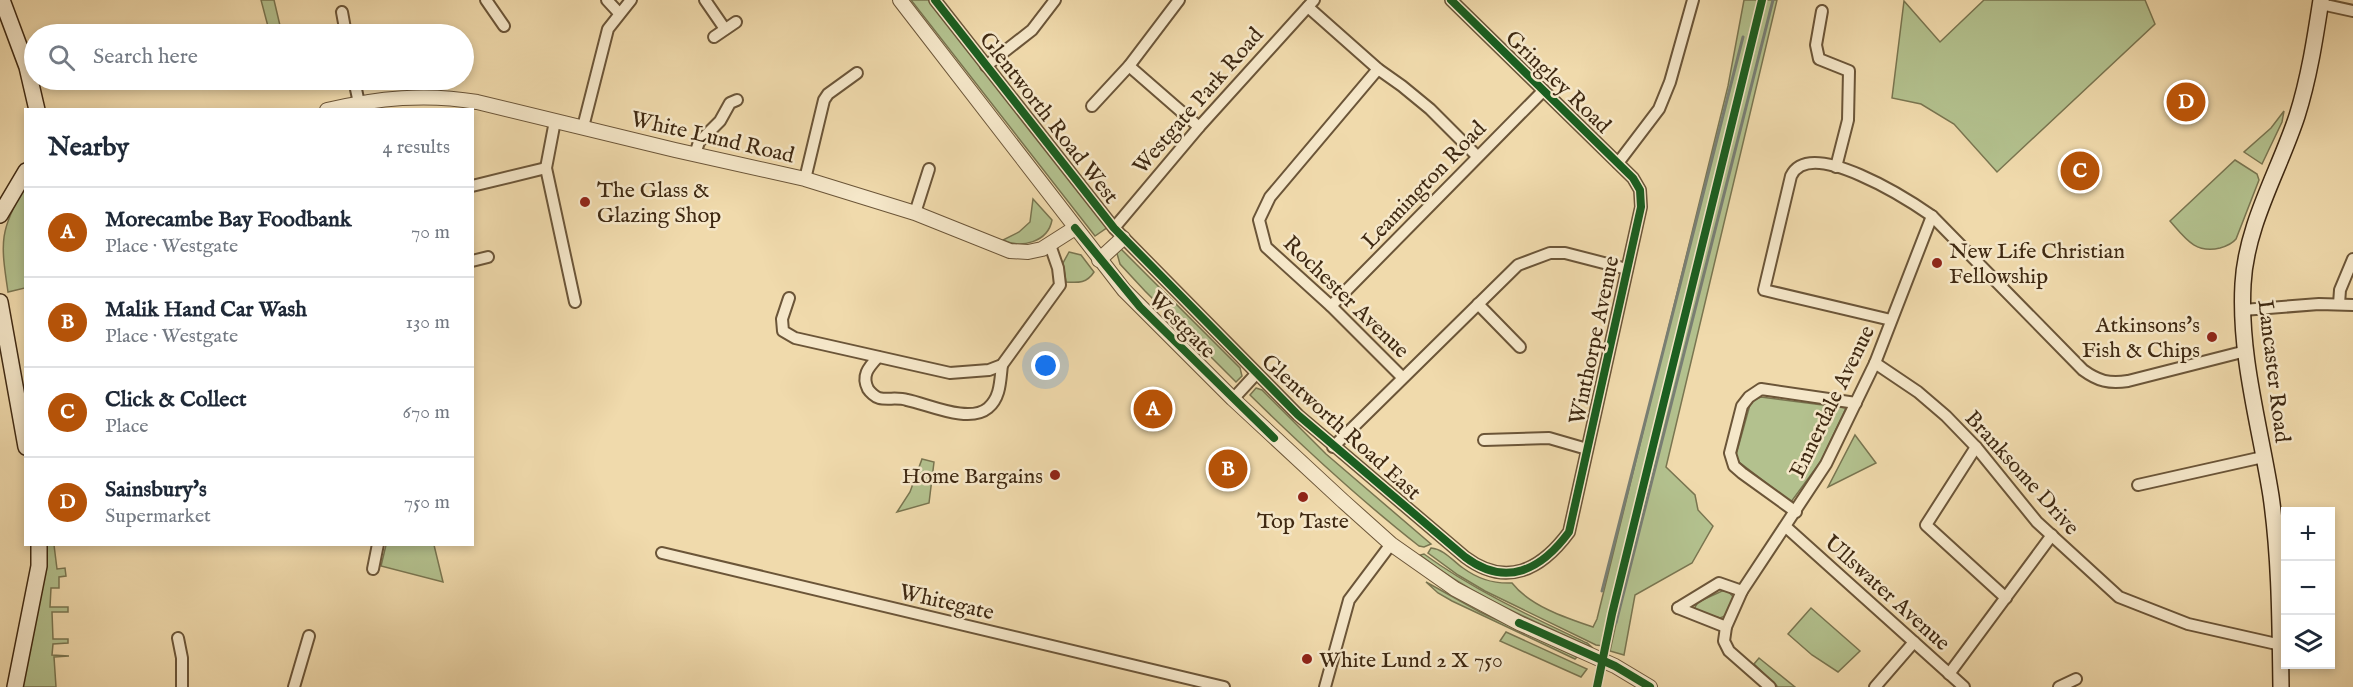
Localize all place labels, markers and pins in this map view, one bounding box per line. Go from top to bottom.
pin: D [2166,80,2206,124]
pin: C [2060,148,2100,194]
place label: The Glass & Glazing Shop [597,177,721,230]
marker: The Glass & Glazing Shop [578,195,592,209]
place label: New Life Christian Fellowship [1949,238,2125,291]
marker: New Life Christian Fellowship [1930,256,1944,270]
place label: Atkinsons's Fish & Chips [2082,312,2200,365]
marker: Atkinsons's Fish & Chips [2205,330,2219,344]
pin: A [1134,386,1172,432]
pin: B [1208,446,1248,492]
place label: Home Bargains [902,463,1043,491]
marker: Home Bargains [1048,468,1062,482]
marker: Top Taste [1296,490,1310,504]
place label: Top Taste [1257,508,1349,536]
place label: White Lund 2 X 750 [1319,647,1503,675]
marker: White Lund 2 X 750 [1300,652,1314,666]

